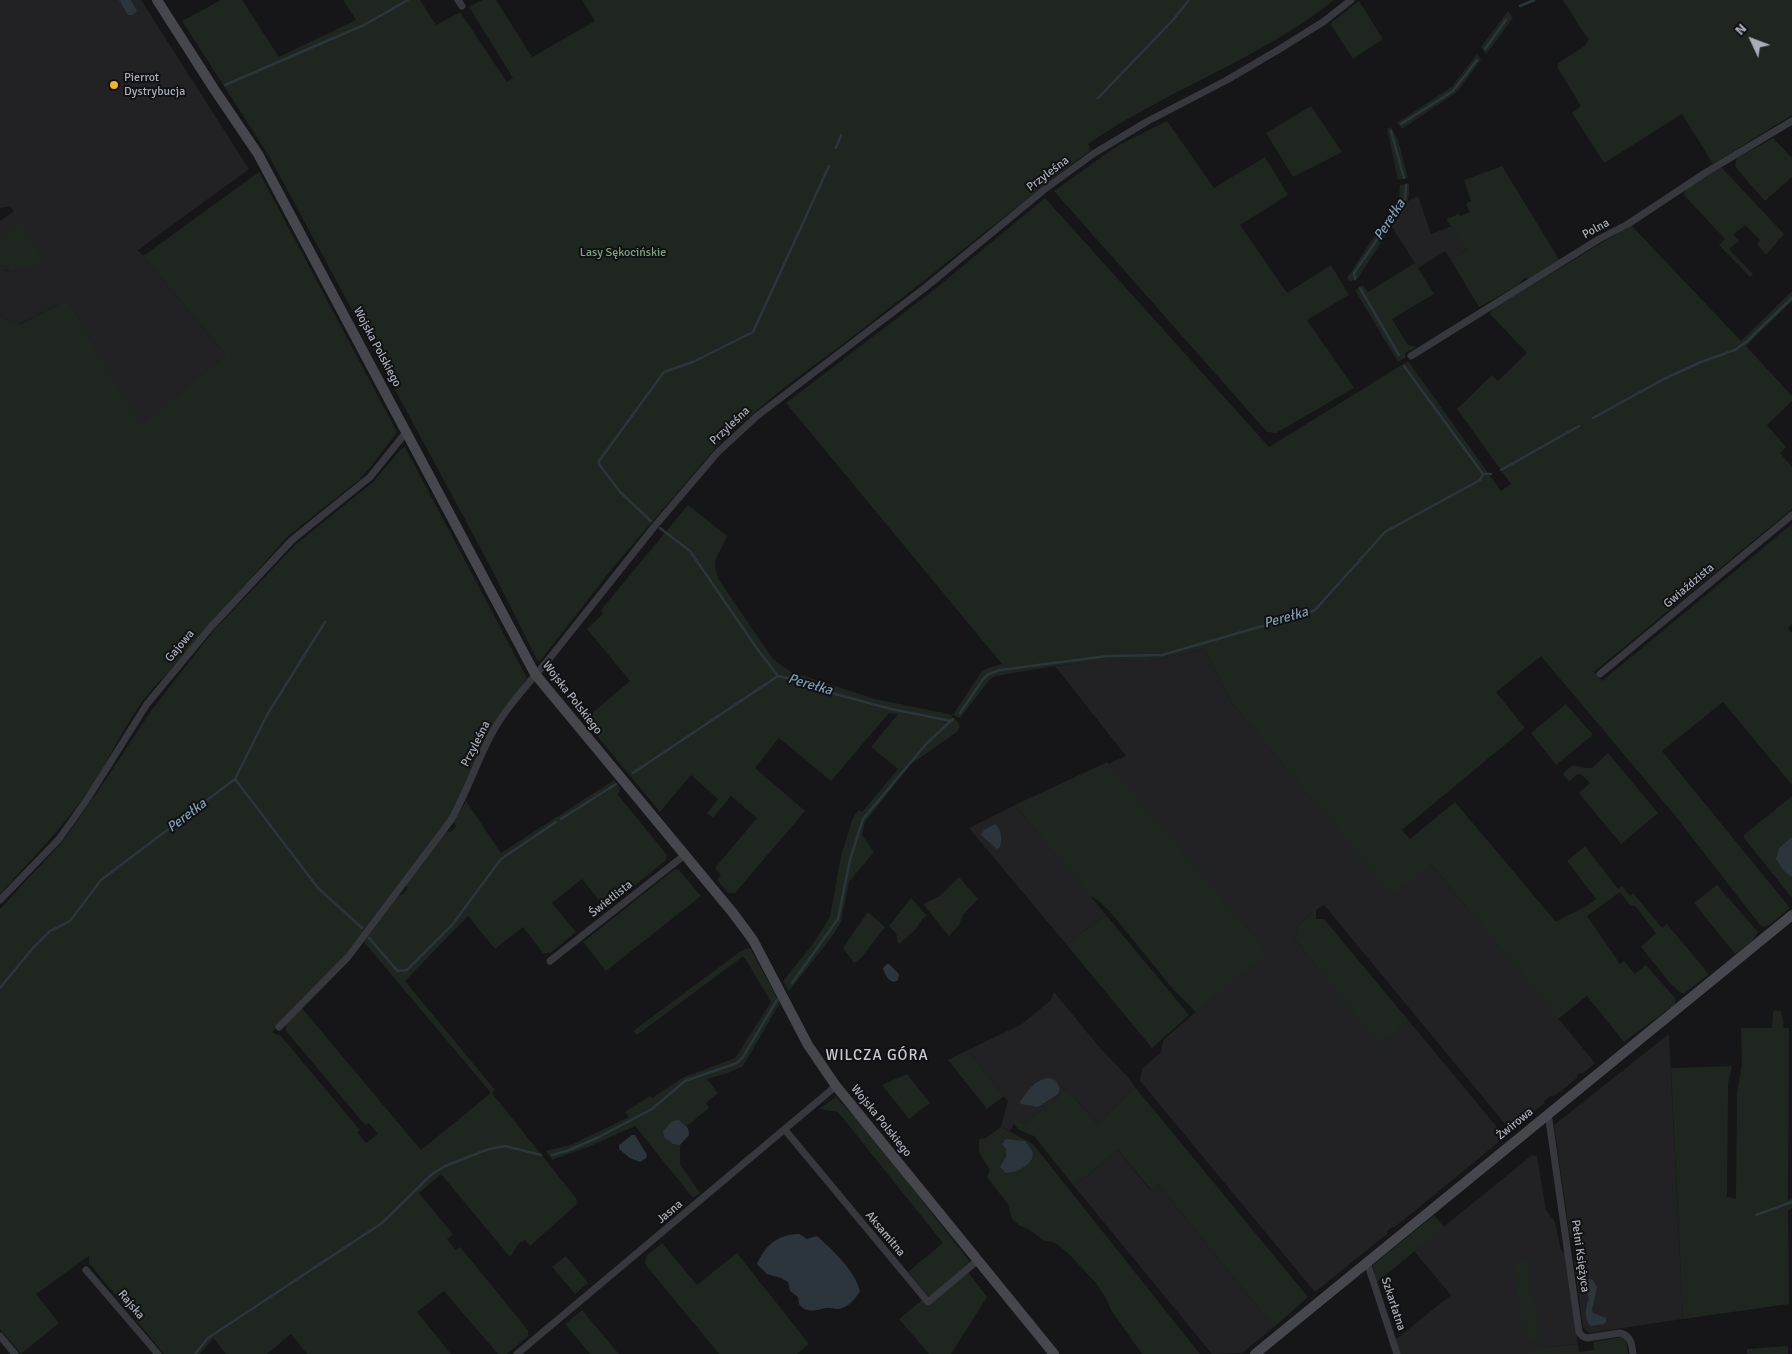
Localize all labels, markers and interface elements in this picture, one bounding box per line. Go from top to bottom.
north arrow [1727,15,1777,65]
text: N [1731,20,1750,39]
place label: Pierrot Dystrybucja [124,71,185,99]
marker: Pierrot Dystrybucja [108,79,120,91]
street label: Przyleśna [1024,153,1072,195]
water label: Perełka [1371,196,1409,244]
street label: Polna [1580,216,1612,242]
park label: Lasy Sękocińskie [580,246,666,260]
street label: Wojska Polskiego [350,305,404,389]
street label: Przyleśna [707,404,753,448]
street label: Gwiaździsta [1661,561,1717,611]
water label: Perełka [1262,604,1310,632]
street label: Gajowa [162,627,198,665]
street label: Wojska Polskiego [539,659,605,737]
water label: Perełka [786,671,834,699]
street label: Przyleśna [458,719,494,769]
water label: Perełka [164,796,210,836]
street label: Świetlista [586,878,636,920]
district label: WILCZA GÓRA [824,1047,930,1065]
street label: Wojska Polskiego [848,1082,914,1160]
street label: Żwirowa [1494,1105,1536,1143]
street label: Jasna [654,1197,686,1227]
street label: Aksamitna [862,1209,908,1259]
street label: Pełni Księżyca [1568,1219,1592,1293]
street label: Szkarłatna [1378,1275,1408,1333]
street label: Rajska [115,1287,147,1323]

